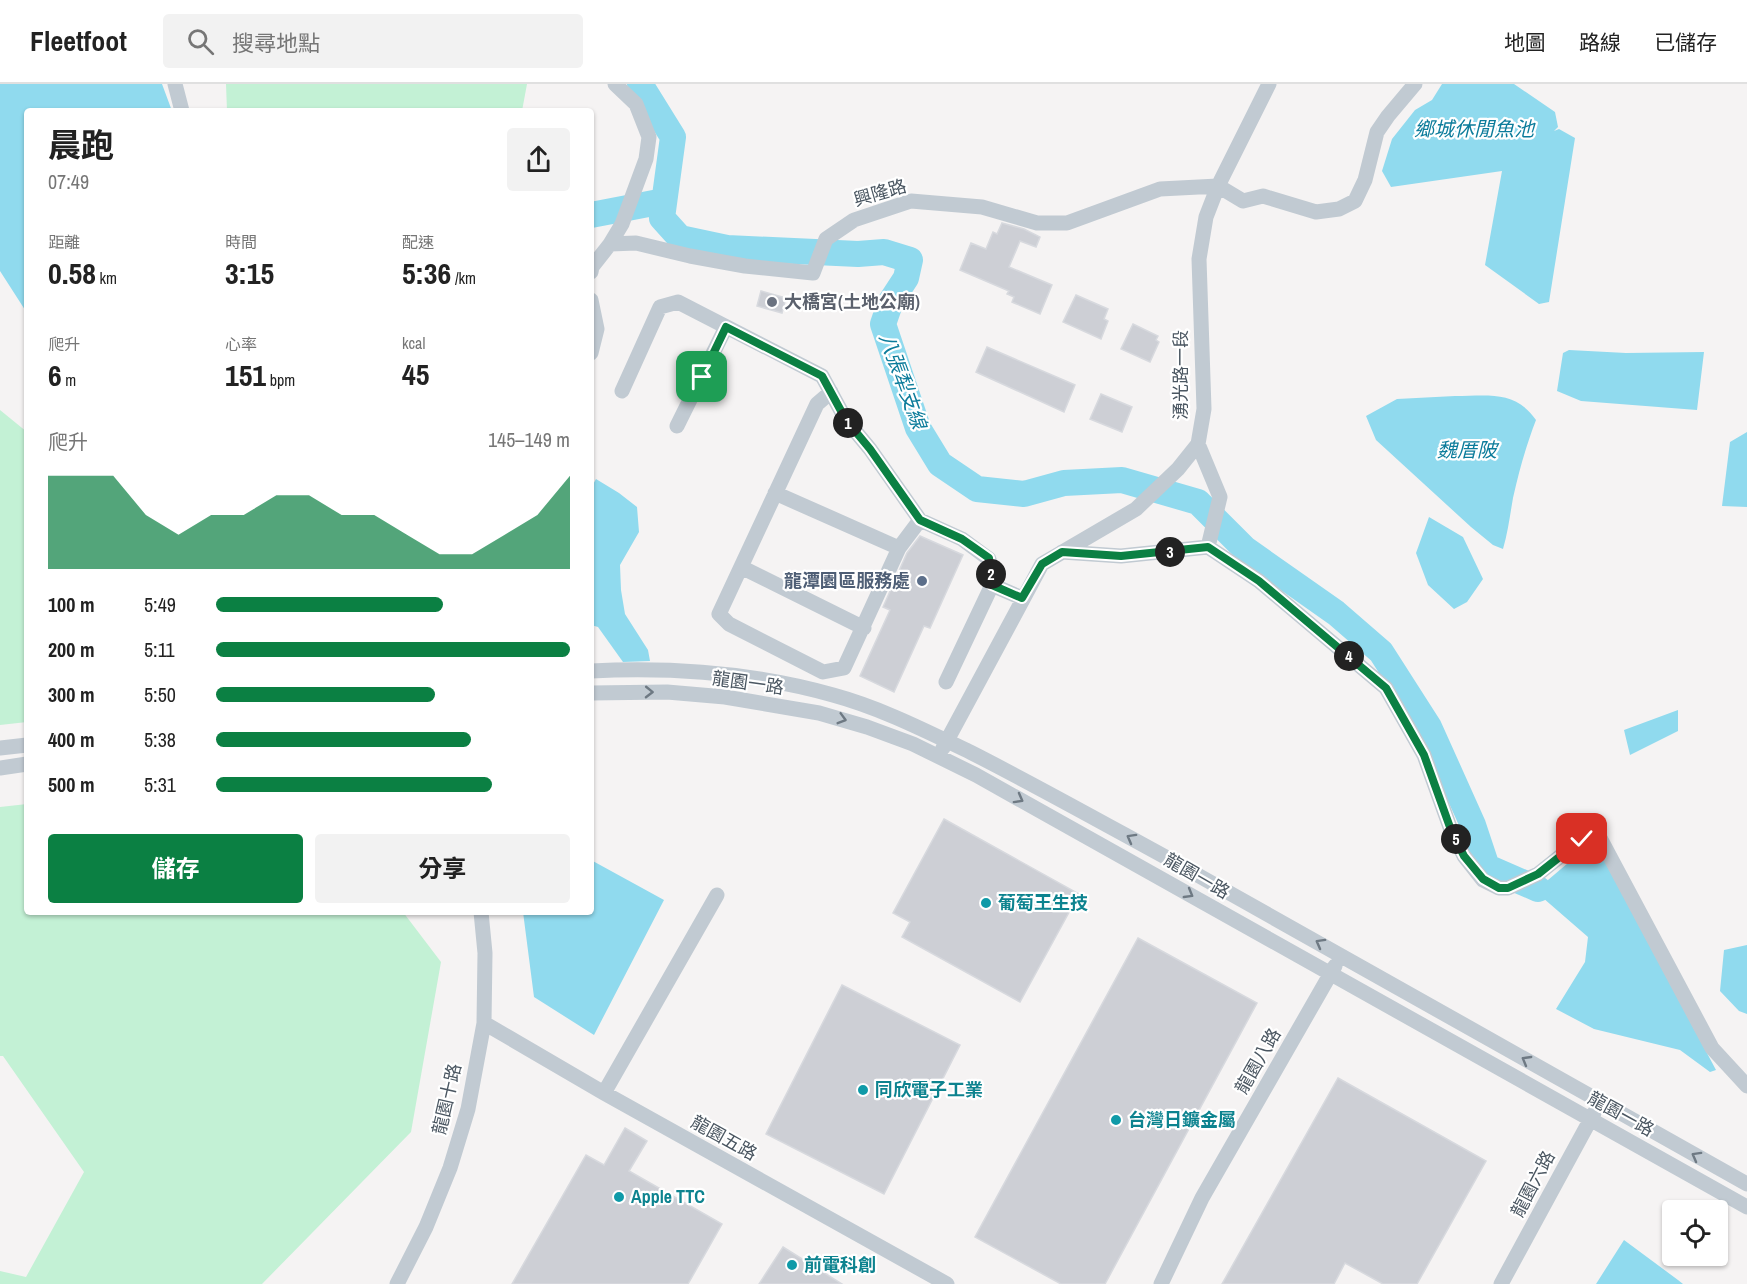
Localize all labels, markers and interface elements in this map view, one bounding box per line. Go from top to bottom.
search box [163,14,583,68]
text: Fleetfoot [30,22,127,60]
icon: search [184,25,217,58]
text: 搜尋地點 [232,28,320,58]
text: 地圖 [1504,28,1546,57]
text: 路線 [1579,28,1621,57]
text: 已儲存 [1654,28,1717,57]
water label: 鄉城休閒魚池 [1414,115,1536,142]
text: 晨跑 [48,123,114,167]
button: share [507,128,570,191]
text: 07:49 [48,168,89,195]
street label: 興隆路 [850,173,909,212]
text: 距離 [48,231,80,253]
text: 時間 [225,231,257,253]
text: 配速 [402,231,434,253]
text: 0.58 [48,253,96,293]
text: 3:15 [225,253,274,293]
text: 5:36 [402,253,451,293]
text: km [96,267,117,289]
text: /km [451,267,476,289]
place label: 大橋宮(土地公廟) [784,289,920,314]
marker: 大橋宮(土地公廟) [765,295,779,309]
water label: 八張犁支線 [874,329,934,434]
street label: 湧光路一段 [1168,330,1193,420]
text: kcal [402,332,425,354]
text: 爬升 [48,333,80,355]
text: 心率 [225,333,257,355]
pin [676,351,727,402]
text: 45 [402,354,429,394]
text: 6 [48,355,62,395]
text: 151 [225,355,266,395]
icon: arrive [685,360,718,393]
text: m [62,369,76,391]
text: bpm [266,369,295,391]
pin: 1 [833,408,863,438]
text: 1 [844,412,852,434]
text: 145–149 m [488,426,570,453]
text: 爬升 [48,428,88,455]
water label: 魏厝陂 [1437,436,1500,463]
pin: 3 [1155,537,1185,567]
text: 3 [1166,541,1174,563]
pin: 2 [976,559,1006,589]
text: 2 [987,563,995,585]
place label: 龍潭園區服務處 [784,568,910,593]
marker: 龍潭園區服務處 [915,574,929,588]
text: 100 m [48,591,95,618]
text: 5:49 [144,591,176,618]
text: 200 m [48,636,95,663]
text: 5:11 [144,636,175,663]
pin: 4 [1334,641,1364,671]
text: 4 [1345,645,1353,667]
street label: 龍園一路 [711,665,785,700]
text: 300 m [48,681,95,708]
text: 5:50 [144,681,176,708]
one-way arrow [645,686,654,698]
one-way arrow [837,712,847,725]
text: 400 m [48,726,95,753]
text: 5:38 [144,726,176,753]
text: 500 m [48,771,95,798]
text: 5:31 [144,771,176,798]
one-way arrow [1013,792,1024,803]
pin [1556,813,1607,864]
icon: check [1565,822,1598,855]
pin: 5 [1441,824,1471,854]
text: 5 [1452,828,1460,850]
button: 儲存 [48,834,303,903]
button: 分享 [315,834,570,903]
one-way arrow [1127,834,1137,845]
street label: 龍園一路 [1160,847,1235,904]
one-way arrow [1183,887,1194,899]
place label: 葡萄王生技 [998,890,1088,915]
marker: 葡萄王生技 [979,896,993,910]
one-way arrow [1316,939,1326,950]
street label: 龍園八路 [1229,1023,1286,1098]
one-way arrow [1522,1056,1532,1067]
street label: 龍園十路 [426,1061,467,1137]
place label: 同欣電子工業 [875,1077,983,1102]
marker: 同欣電子工業 [856,1083,870,1097]
street label: 龍園一路 [1584,1085,1659,1142]
place label: 台灣日鑛金屬 [1128,1107,1236,1132]
street label: 龍園五路 [687,1109,762,1166]
marker: 台灣日鑛金屬 [1109,1113,1123,1127]
street label: 龍園六路 [1505,1146,1560,1221]
one-way arrow [1692,1152,1702,1163]
place label: Apple TTC [631,1184,705,1209]
marker: Apple TTC [612,1190,626,1204]
map controls [1662,1200,1728,1266]
button: locate [1662,1200,1728,1266]
place label: 前電科創 [804,1252,876,1277]
marker: 前電科創 [785,1258,799,1272]

